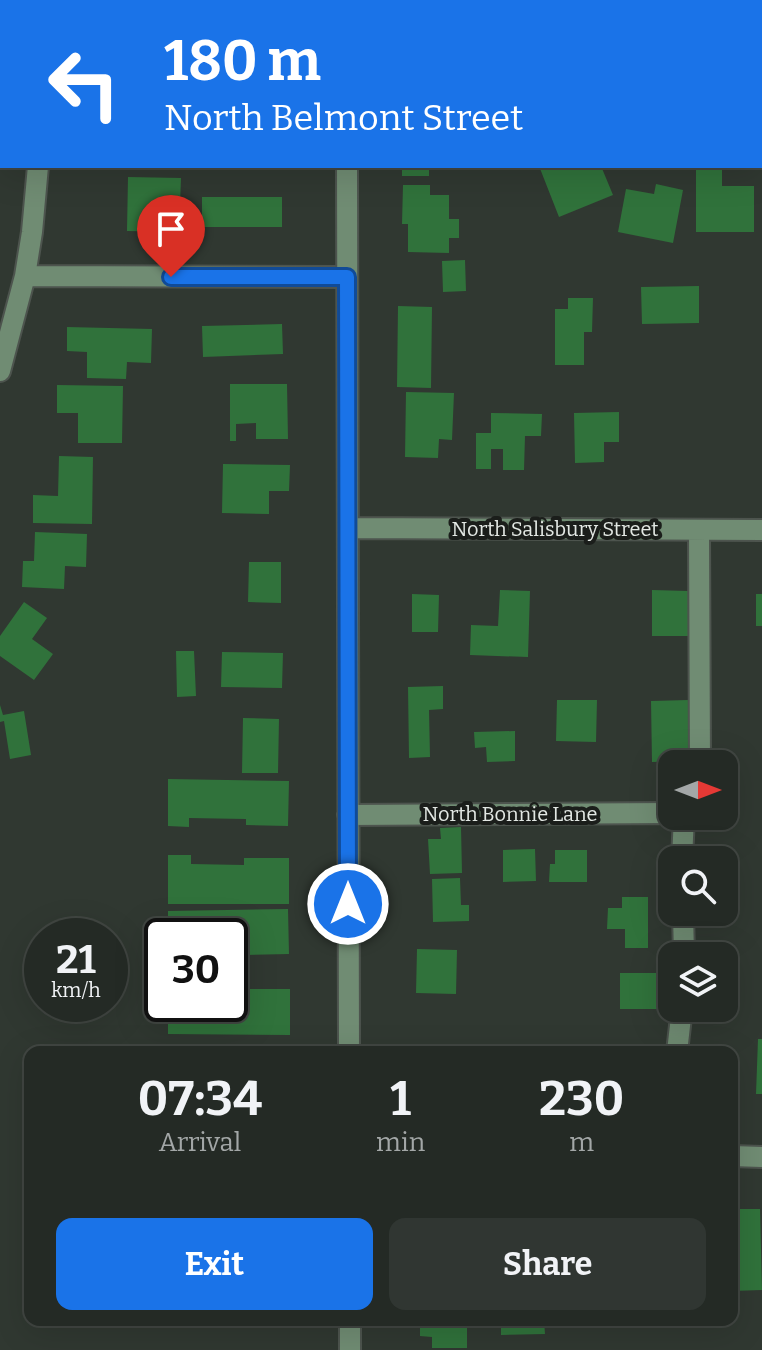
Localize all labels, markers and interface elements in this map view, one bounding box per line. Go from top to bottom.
text: 180 m [164,28,321,95]
icon: left [32,32,136,136]
text: North Belmont Street [164,96,523,140]
pin [137,195,205,277]
icon: arrive [149,207,193,251]
street label: North Salisbury Street [451,517,659,541]
north arrow [658,750,738,830]
map controls [658,750,738,1022]
street label: North Bonnie Lane [422,802,598,826]
button: search [658,846,738,926]
position arrow [306,862,390,946]
speed limit sign: 30 [144,918,248,1022]
text: 21 [56,936,96,984]
button: layers [658,942,738,1022]
text: km/h [51,978,101,1002]
text: 07:34 [138,1070,262,1128]
text: 1 [390,1070,411,1128]
text: 230 [539,1070,624,1128]
text: Arrival [159,1127,241,1158]
text: min [376,1127,425,1158]
text: m [569,1127,594,1158]
button: Exit [56,1218,373,1310]
button: Share [389,1218,706,1310]

